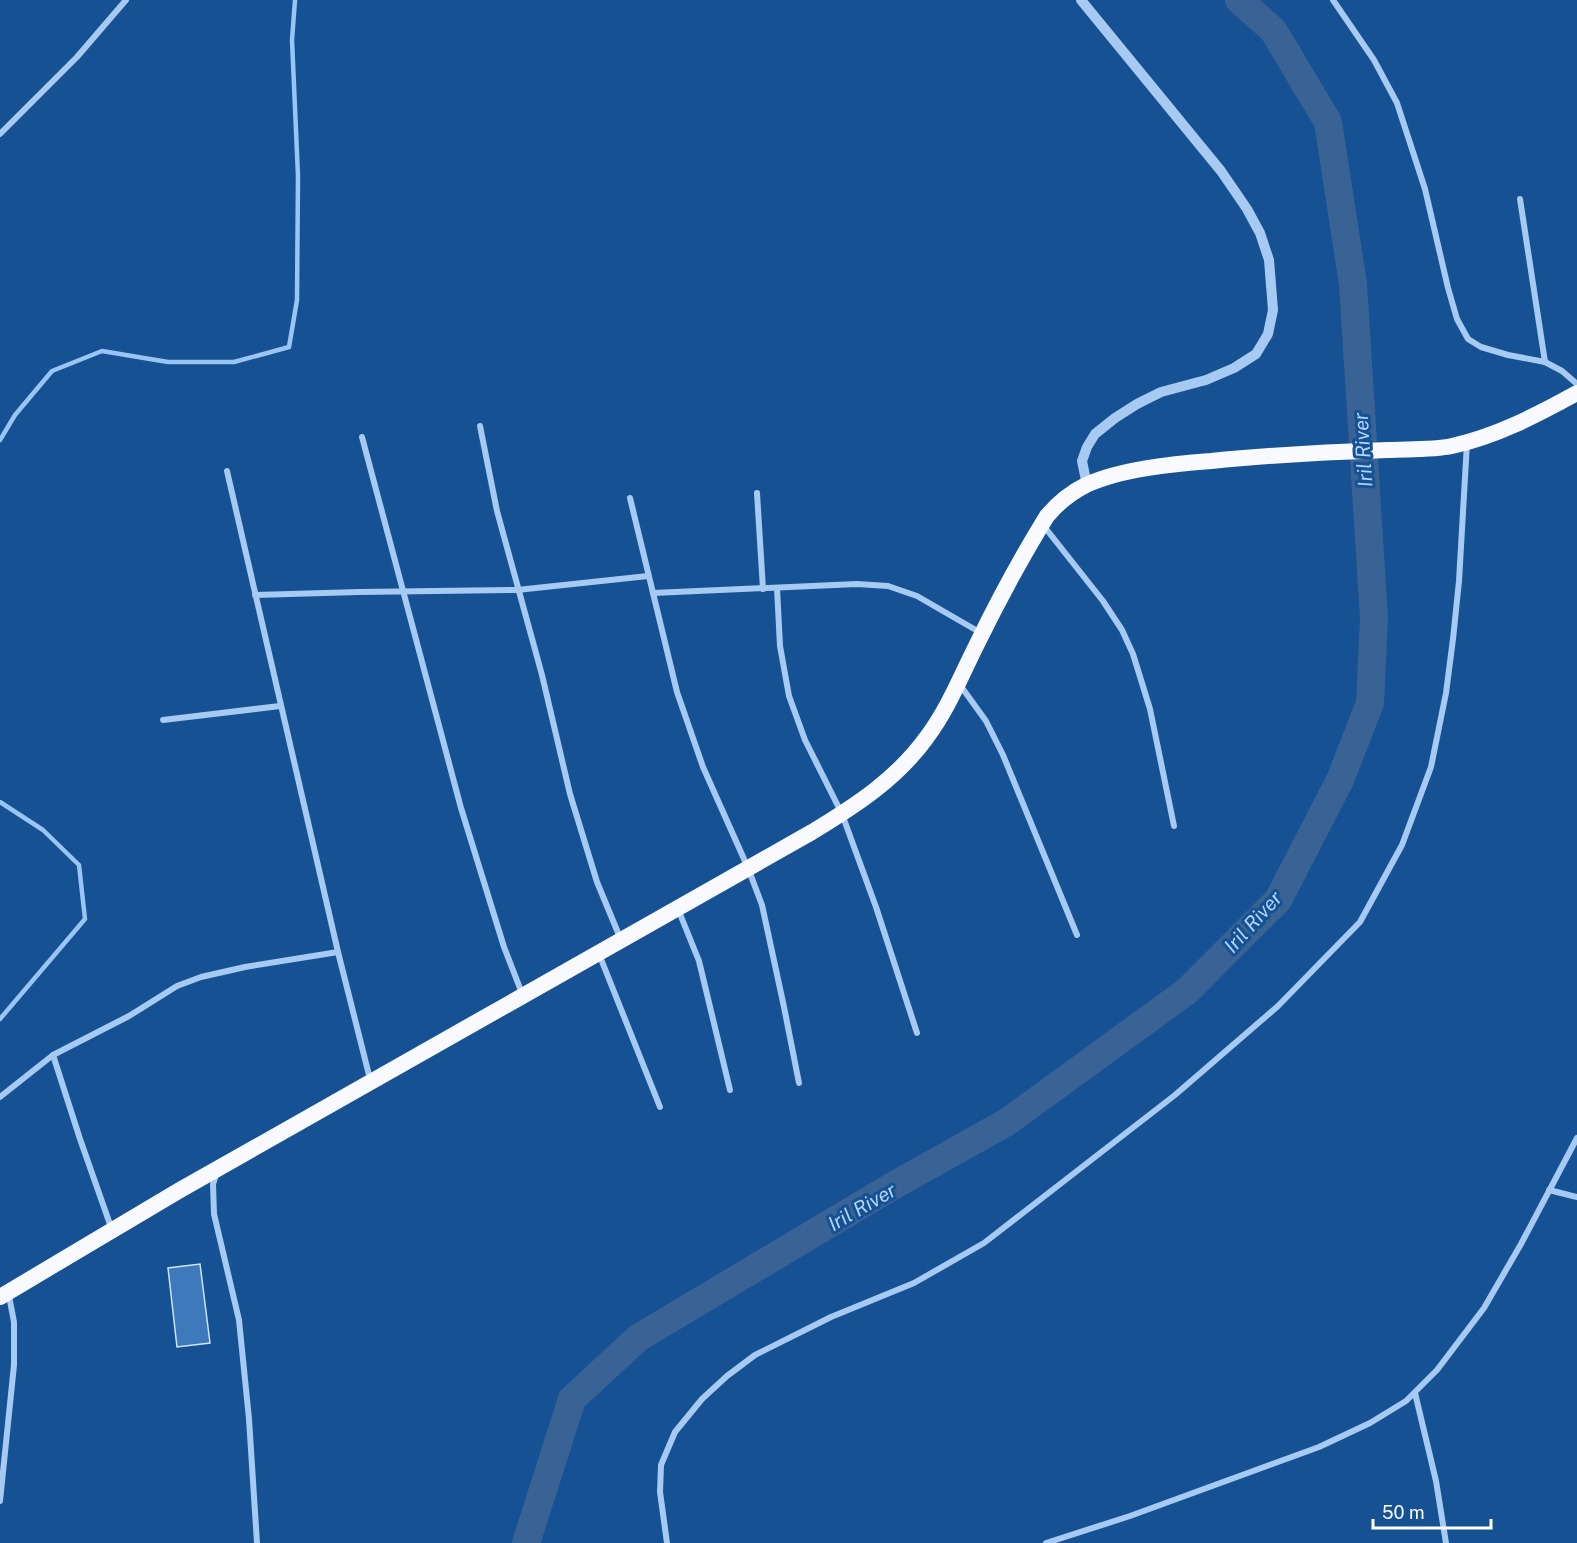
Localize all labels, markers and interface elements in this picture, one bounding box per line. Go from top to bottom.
water label: Iril River [1348,411,1378,488]
water label: Iril River [1219,886,1287,958]
water label: Iril River [824,1178,901,1236]
scale bar [1373,1492,1492,1530]
text: 50 m [1382,1502,1425,1523]

